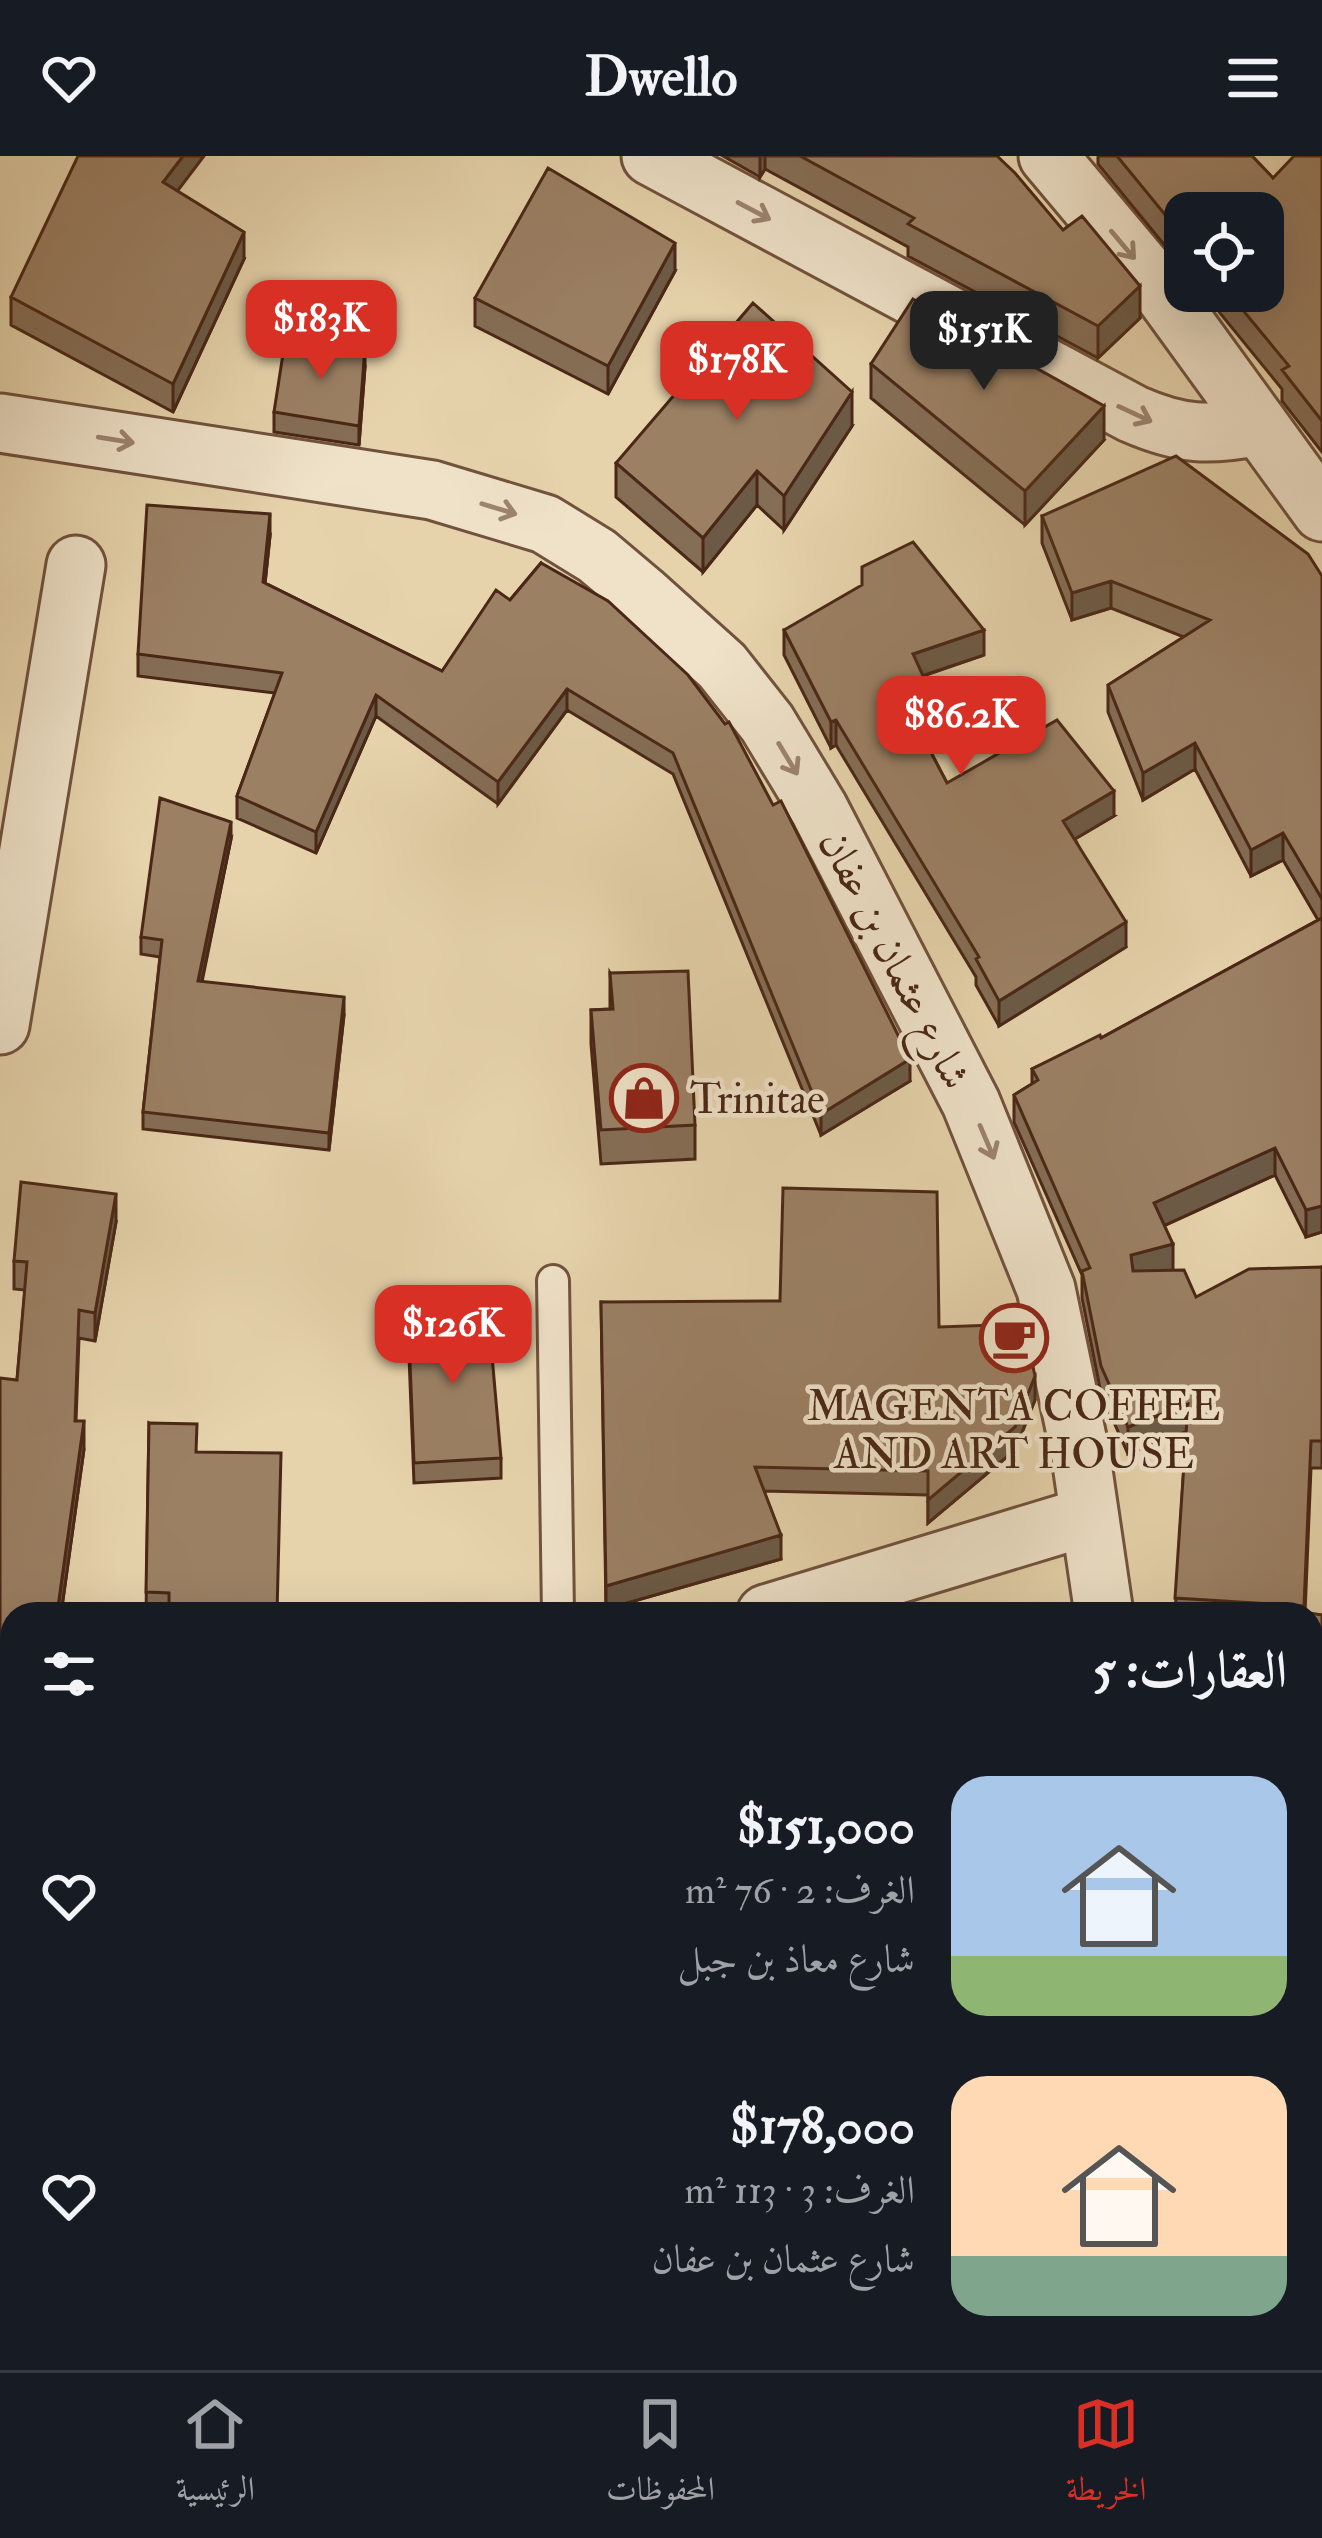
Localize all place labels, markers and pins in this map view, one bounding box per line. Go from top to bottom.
pin: $183K [237,280,405,382]
pin: $151K [900,291,1068,393]
pin: $178K [653,321,821,423]
pin: $86.2K [863,676,1059,778]
shop icon: Trinitae [609,1063,679,1133]
place label: Trinitae [690,1074,824,1126]
pin: $126K [369,1285,537,1387]
cafe icon: MAGENTA COFFEE AND ART HOUSE [979,1303,1049,1373]
place label: MAGENTA COFFEE AND ART HOUSE [807,1381,1221,1481]

